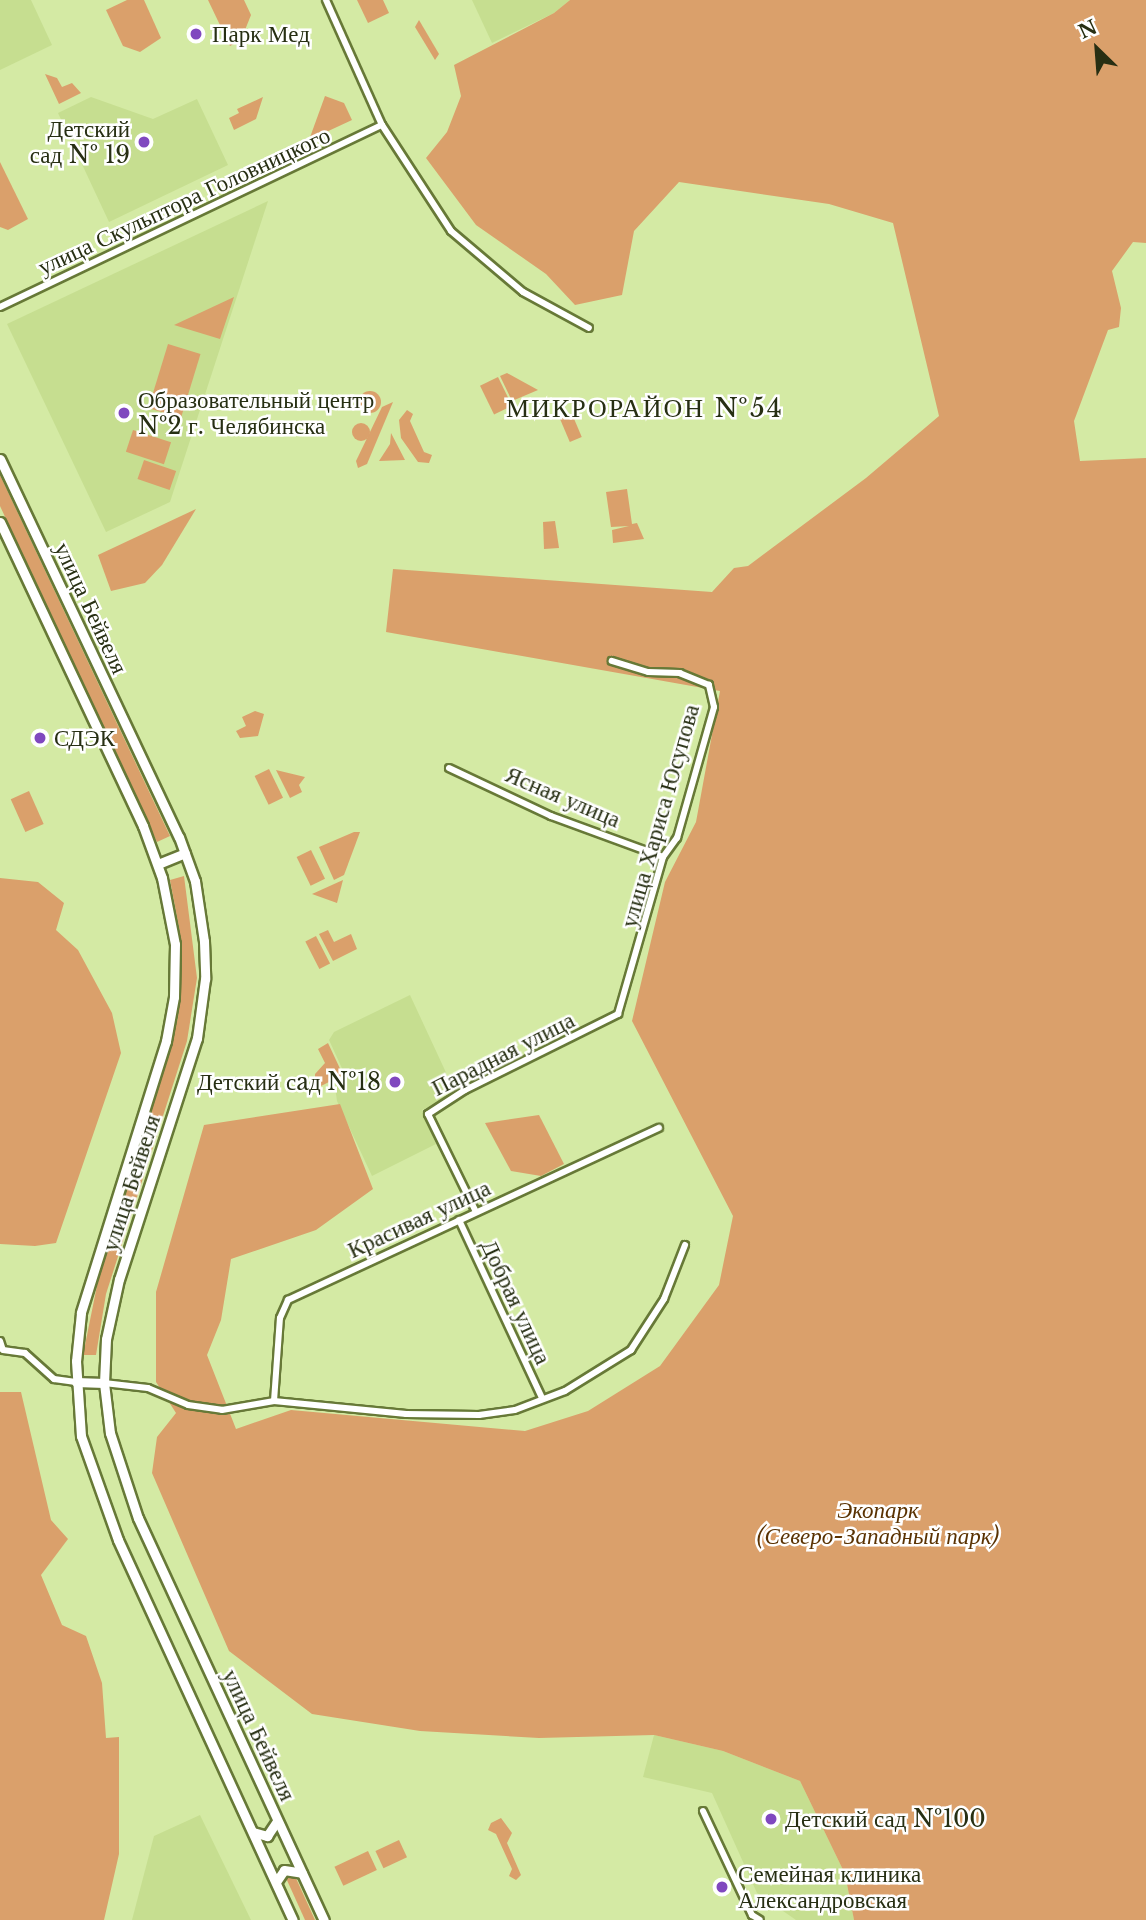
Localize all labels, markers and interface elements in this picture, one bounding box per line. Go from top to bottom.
north arrow [1062,14,1132,84]
text: N [1075,15,1101,44]
place label: Парк Мед [212,20,310,48]
marker: Парк Мед [186,24,206,44]
place label: Детский сад № 19 [30,115,130,169]
street label: улица Скульптора Головницкого [34,121,334,281]
marker: Детский сад № 19 [136,134,152,150]
place label: Образовательный центр №2 г. Челябинска [138,386,374,440]
district label: МИКРОРАЙОН №54 [508,393,782,425]
marker: Образовательный центр №2 г. Челябинска [116,405,132,421]
street label: улица Бейвеля [48,538,134,678]
street label: улица Хариса Юсупова [615,701,705,931]
place label: СДЭК [54,724,115,752]
marker: СДЭК [32,730,48,746]
street label: Ясная улица [501,760,625,834]
street label: Парадная улица [427,1006,579,1102]
place label: Детский сaд №18 [197,1068,381,1096]
marker: Детский сaд №18 [387,1074,403,1090]
street label: улица Бейвеля [96,1111,166,1255]
street label: Красивая улица [343,1174,495,1264]
street label: Добрая улица [475,1235,557,1369]
park label: Экопарк (Северо-Западный парк) [757,1496,999,1550]
street label: улица Бейвеля [216,1665,302,1805]
place label: Детский сад №100 [785,1805,986,1833]
marker: Детский сад №100 [763,1811,779,1827]
place label: Семейная клиника Александровская [738,1860,921,1914]
marker: Семейная клиника Александровская [712,1877,732,1897]

